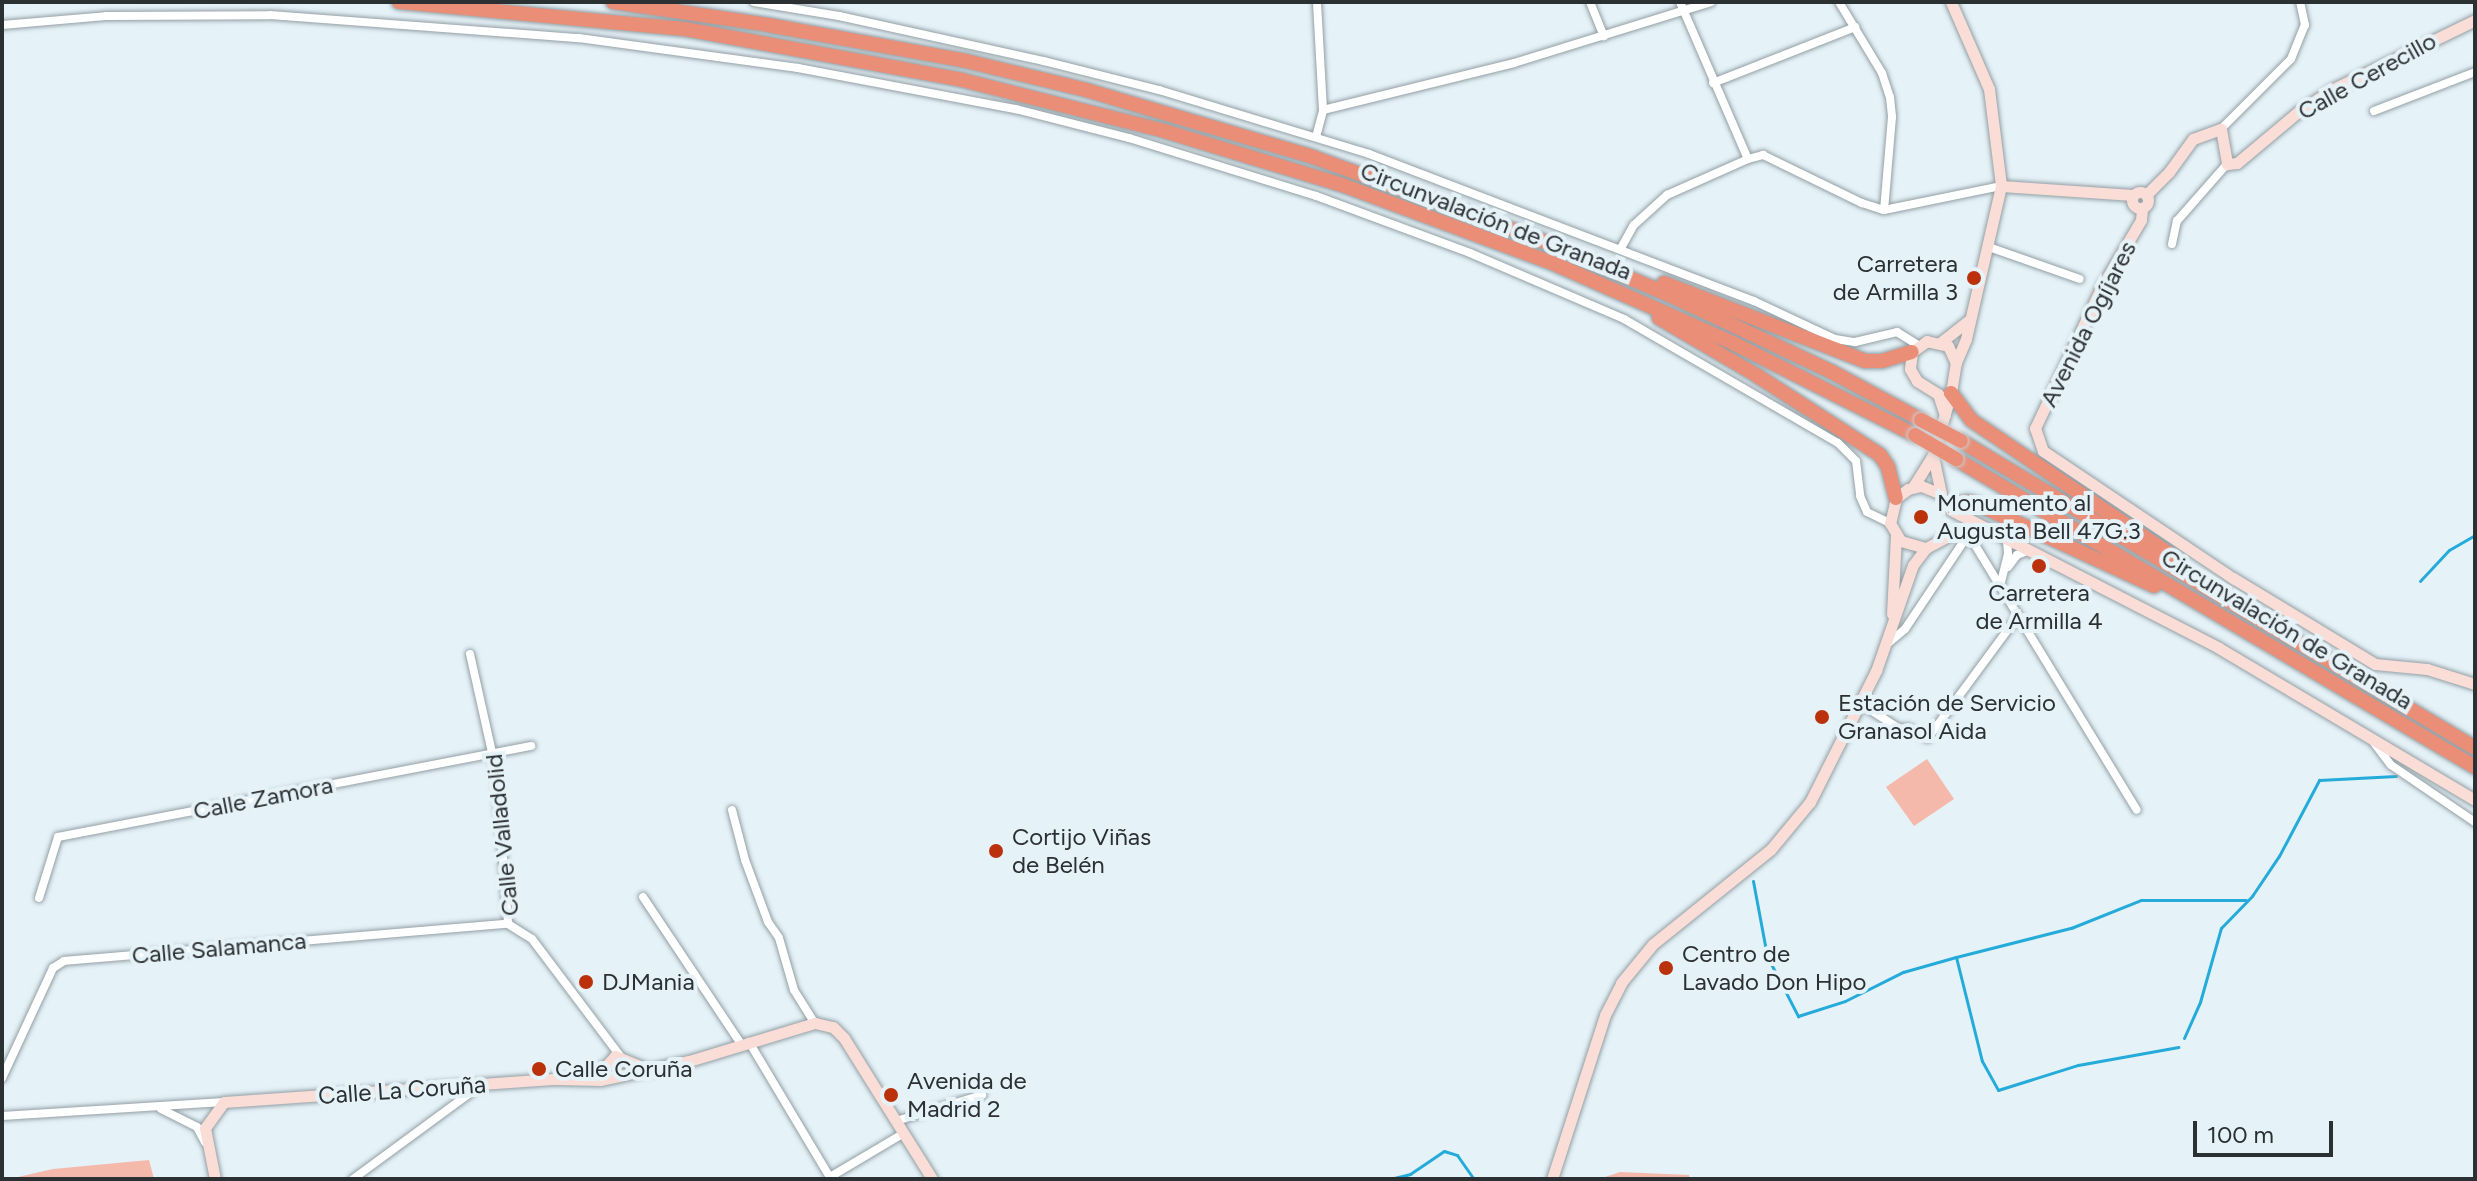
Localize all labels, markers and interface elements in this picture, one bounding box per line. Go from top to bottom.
street label: Calle Cerecillo [2293,26,2441,126]
street label: Circunvalación de Granada [1356,156,1636,286]
street label: Avenida Ogíjares [2034,236,2142,412]
place label: Carretera de Armilla 3 [1833,250,1958,306]
marker: Carretera de Armilla 3 [1965,269,1983,287]
place label: Monumento al Augusta Bell 47G.3 [1937,489,2141,545]
marker: Monumento al Augusta Bell 47G.3 [1912,508,1930,526]
street label: Circunvalación de Granada [2156,543,2418,715]
marker: Carretera de Armilla 4 [2030,557,2048,575]
place label: Carretera de Armilla 4 [1975,579,2103,635]
place label: Estación de Servicio Granasol Aida [1838,689,2056,745]
marker: Estación de Servicio Granasol Aida [1813,708,1831,726]
street label: Calle Valladolid [479,753,525,917]
street label: Calle Zamora [191,770,335,826]
place label: Cortijo Viñas de Belén [1012,823,1151,879]
marker: Cortijo Viñas de Belén [987,842,1005,860]
street label: Calle Salamanca [131,926,307,970]
place label: Centro de Lavado Don Hipo [1682,940,1866,996]
marker: Centro de Lavado Don Hipo [1657,959,1675,977]
place label: DJMania [602,968,695,996]
marker: DJMania [577,973,595,991]
place label: Calle Coruña [555,1055,692,1083]
marker: Calle Coruña [530,1060,548,1078]
place label: Avenida de Madrid 2 [907,1067,1027,1123]
street label: Calle La Coruña [317,1070,487,1110]
marker: Avenida de Madrid 2 [882,1086,900,1104]
scale bar [2197,1105,2337,1155]
text: 100 m [2207,1120,2274,1149]

